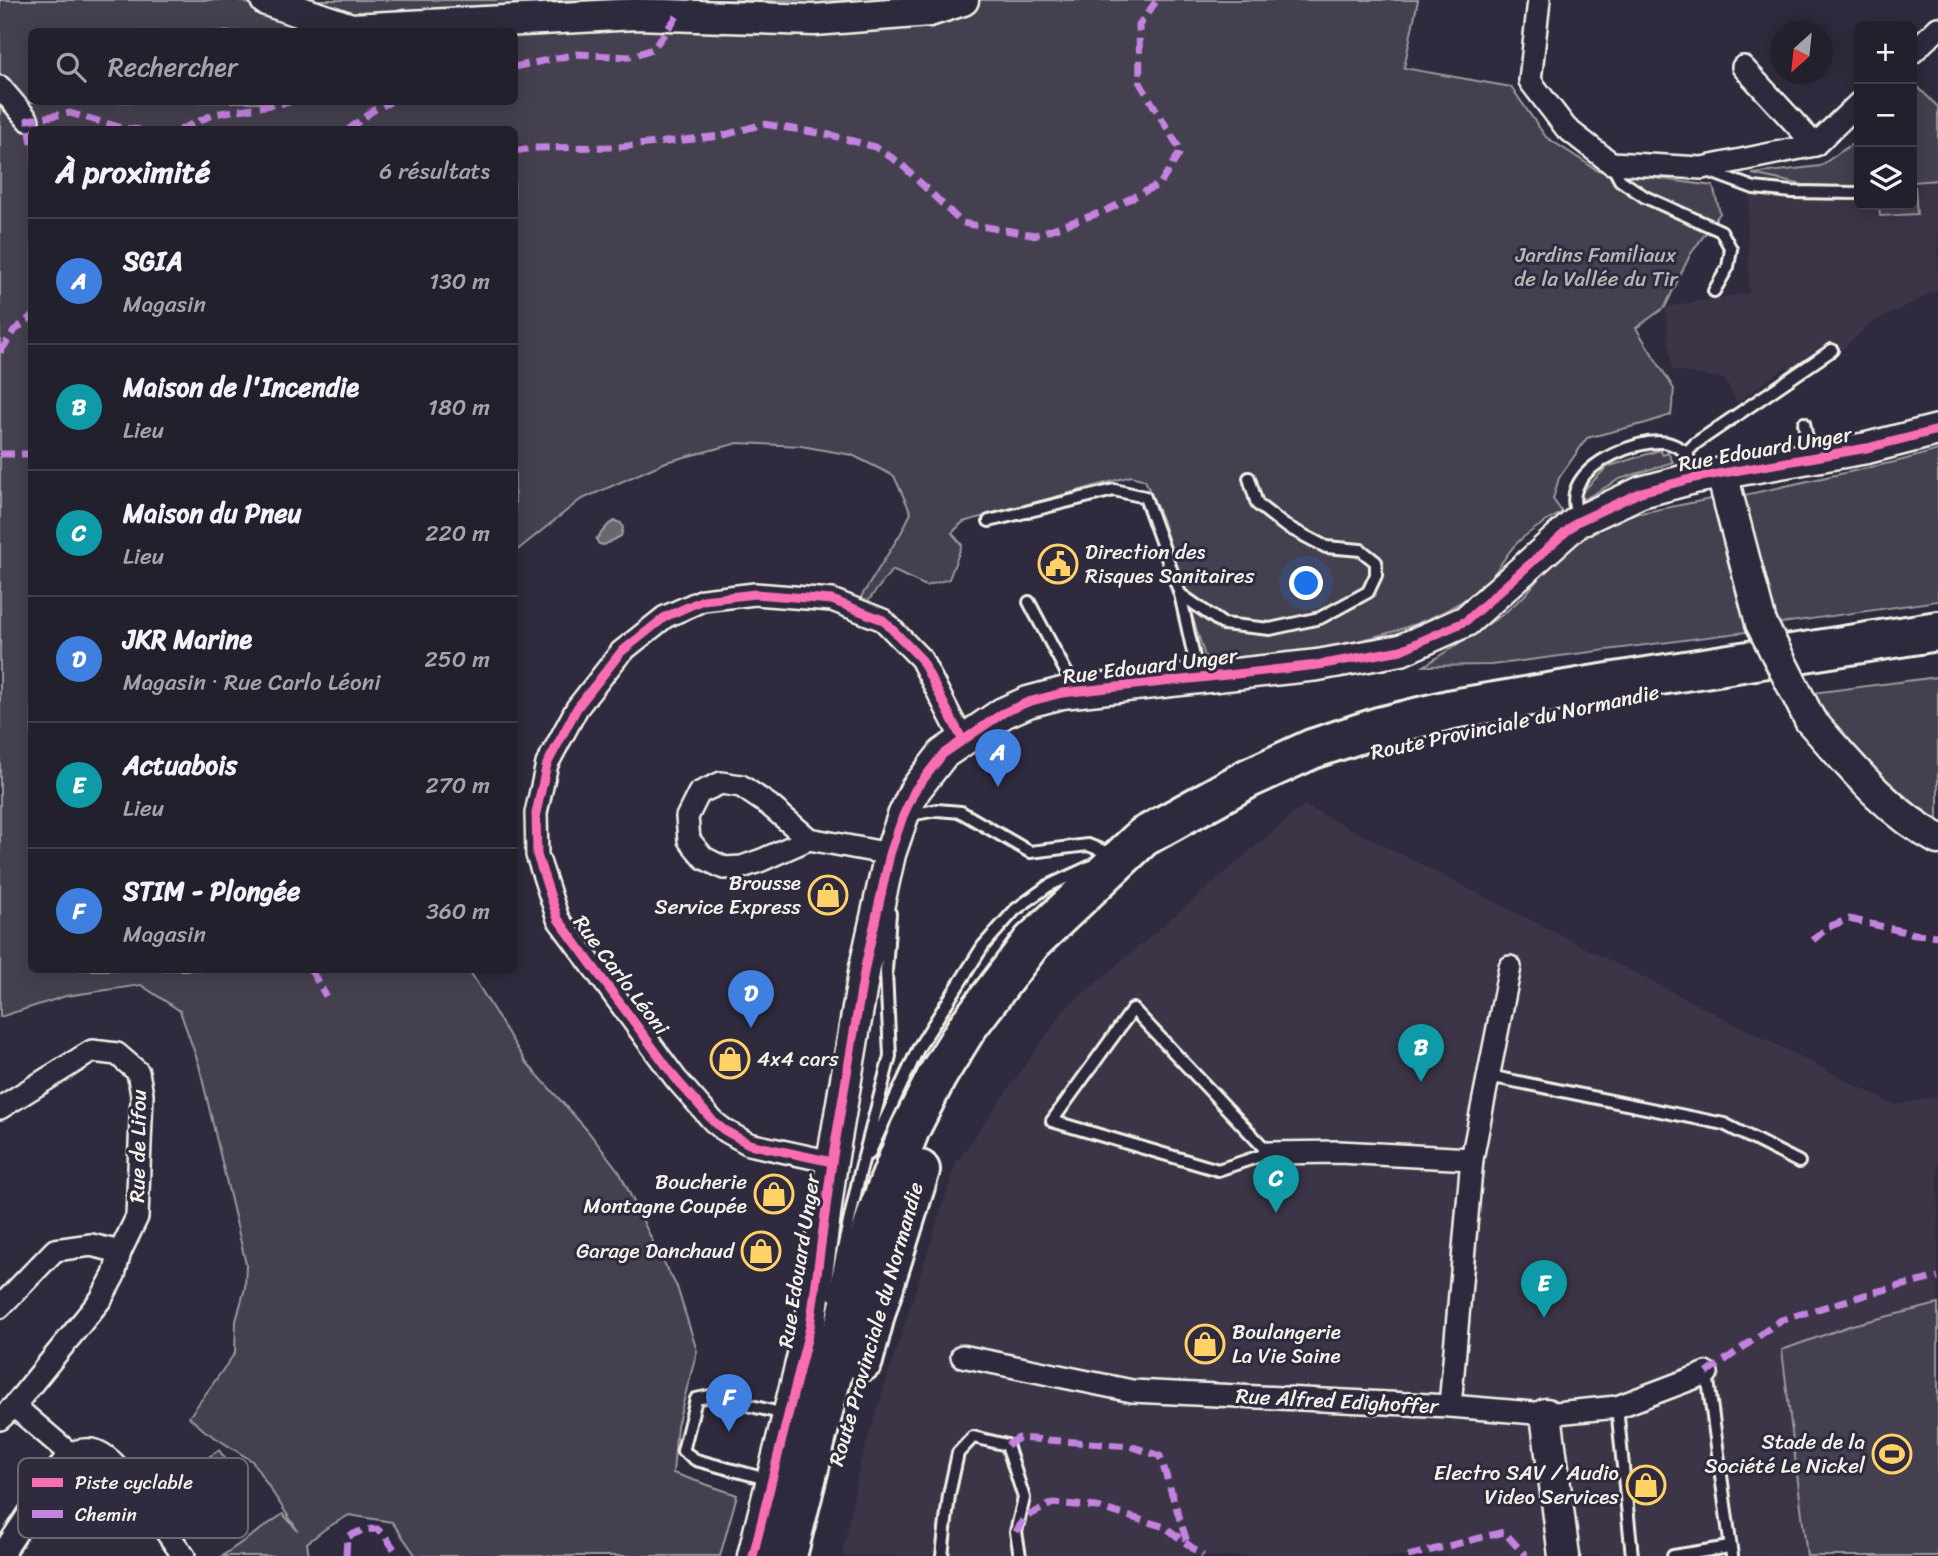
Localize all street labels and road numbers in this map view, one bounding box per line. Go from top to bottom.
street label: Rue Edouard Unger [1675,415,1856,483]
street label: Rue Edouard Unger [1061,636,1241,696]
street label: Route Provinciale du Normandie [1367,673,1663,771]
street label: Rue Carlo Léoni [563,906,680,1044]
street label: Rue de Lifou [118,1089,158,1203]
street label: Rue Edouard Unger [767,1170,832,1351]
street label: Route Provinciale du Normandie [817,1177,935,1471]
street label: Rue Alfred Edighoffer [1235,1377,1441,1425]

